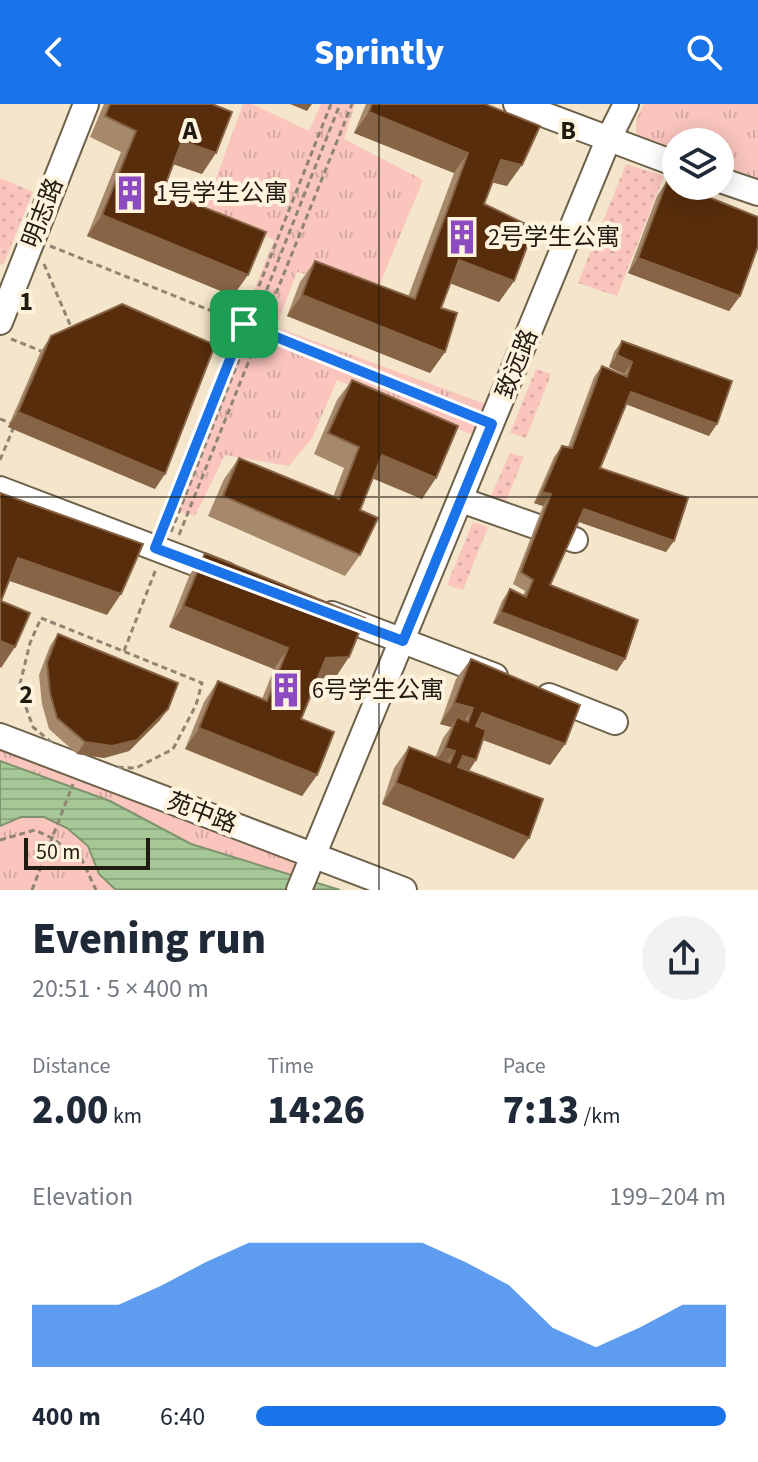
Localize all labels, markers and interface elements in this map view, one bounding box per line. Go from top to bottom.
text: Sprintly [314,27,444,78]
icon: back [32,30,76,74]
icon: search [682,30,726,74]
text: A [182,112,199,149]
text: B [560,112,576,149]
map controls [662,128,734,200]
button: layers [662,128,734,200]
street label: 明志路 [14,173,72,253]
building icon: 1号学生公寓 [111,174,149,212]
place label: 1号学生公寓 [156,176,288,211]
building icon: 2号学生公寓 [443,218,481,256]
place label: 2号学生公寓 [488,220,620,255]
text: 1 [19,283,33,320]
pin [210,290,278,358]
icon: arrive [222,302,266,346]
street label: 致远路 [487,324,547,404]
building icon: 6号学生公寓 [267,671,305,709]
place label: 6号学生公寓 [312,673,444,708]
text: 2 [19,676,33,713]
street label: 苑中路 [162,784,242,842]
scale bar [24,834,150,870]
text: 50 m [36,836,81,868]
text: Evening run [32,908,266,971]
button: share [642,916,726,1000]
text: 20:51 · 5 × 400 m [32,970,209,1007]
text: Distance [32,1050,110,1082]
text: Time [267,1050,314,1082]
text: Pace [503,1050,546,1082]
text: 2.00 [32,1082,108,1139]
text: 14:26 [267,1082,365,1139]
text: 7:13 [503,1082,579,1139]
text: km [108,1100,142,1132]
text: /km [579,1100,620,1132]
text: Elevation [32,1178,133,1215]
text: 199–204 m [609,1178,726,1215]
text: 400 m [32,1398,101,1435]
text: 6:40 [160,1398,205,1435]

